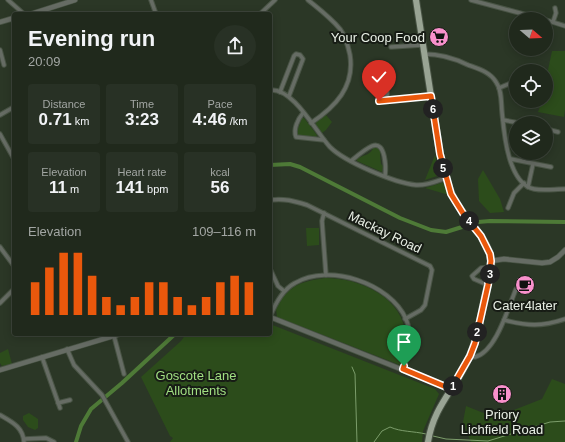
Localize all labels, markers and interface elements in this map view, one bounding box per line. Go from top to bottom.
north arrow [509,12,553,56]
map controls [509,12,553,160]
button: share [214,25,256,67]
text: Evening run [28,26,155,51]
supermarket icon: Your Coop Food [428,26,450,48]
place label: Your Coop Food [331,30,425,45]
text: 20:09 [28,54,61,69]
pin [362,60,396,101]
button: locate [509,64,553,108]
icon: check [368,66,390,88]
text: Distance [43,98,85,110]
text: Time [130,98,154,110]
text: Pace [207,98,233,110]
pin: 6 [423,99,443,119]
text: 6 [430,103,436,115]
text: 0.71 [39,110,72,129]
text: 3:23 [125,110,159,129]
text: 4:46 [193,110,227,129]
text: km [72,115,89,127]
text: /km [227,115,247,127]
button: layers [509,116,553,160]
pin: 5 [433,158,453,178]
text: 5 [440,162,446,174]
text: Elevation [41,166,87,178]
text: Heart rate [118,166,166,178]
text: kcal [210,166,230,178]
text: 11 [49,178,67,197]
text: 141 [116,178,144,197]
text: 56 [211,178,229,197]
text: m [67,183,79,195]
text: bpm [144,183,168,195]
street label: Mackay Road [346,208,424,256]
pin: 4 [459,211,479,231]
text: 4 [466,215,472,227]
text: Elevation [28,224,81,239]
text: 109–116 m [192,224,256,239]
pin: 3 [480,264,500,284]
text: 3 [487,268,493,280]
cafe icon: Cater4later [514,274,536,296]
place label: Cater4later [493,298,558,313]
pin: 2 [467,322,487,342]
pin [387,325,421,366]
text: 2 [474,326,480,338]
icon: arrive [393,331,415,353]
park label: Goscote Lane Allotments [156,368,236,398]
pin: 1 [443,376,463,396]
text: 1 [450,380,456,392]
building icon: Priory Lichfield Road [491,383,513,405]
place label: Priory Lichfield Road [461,407,543,437]

